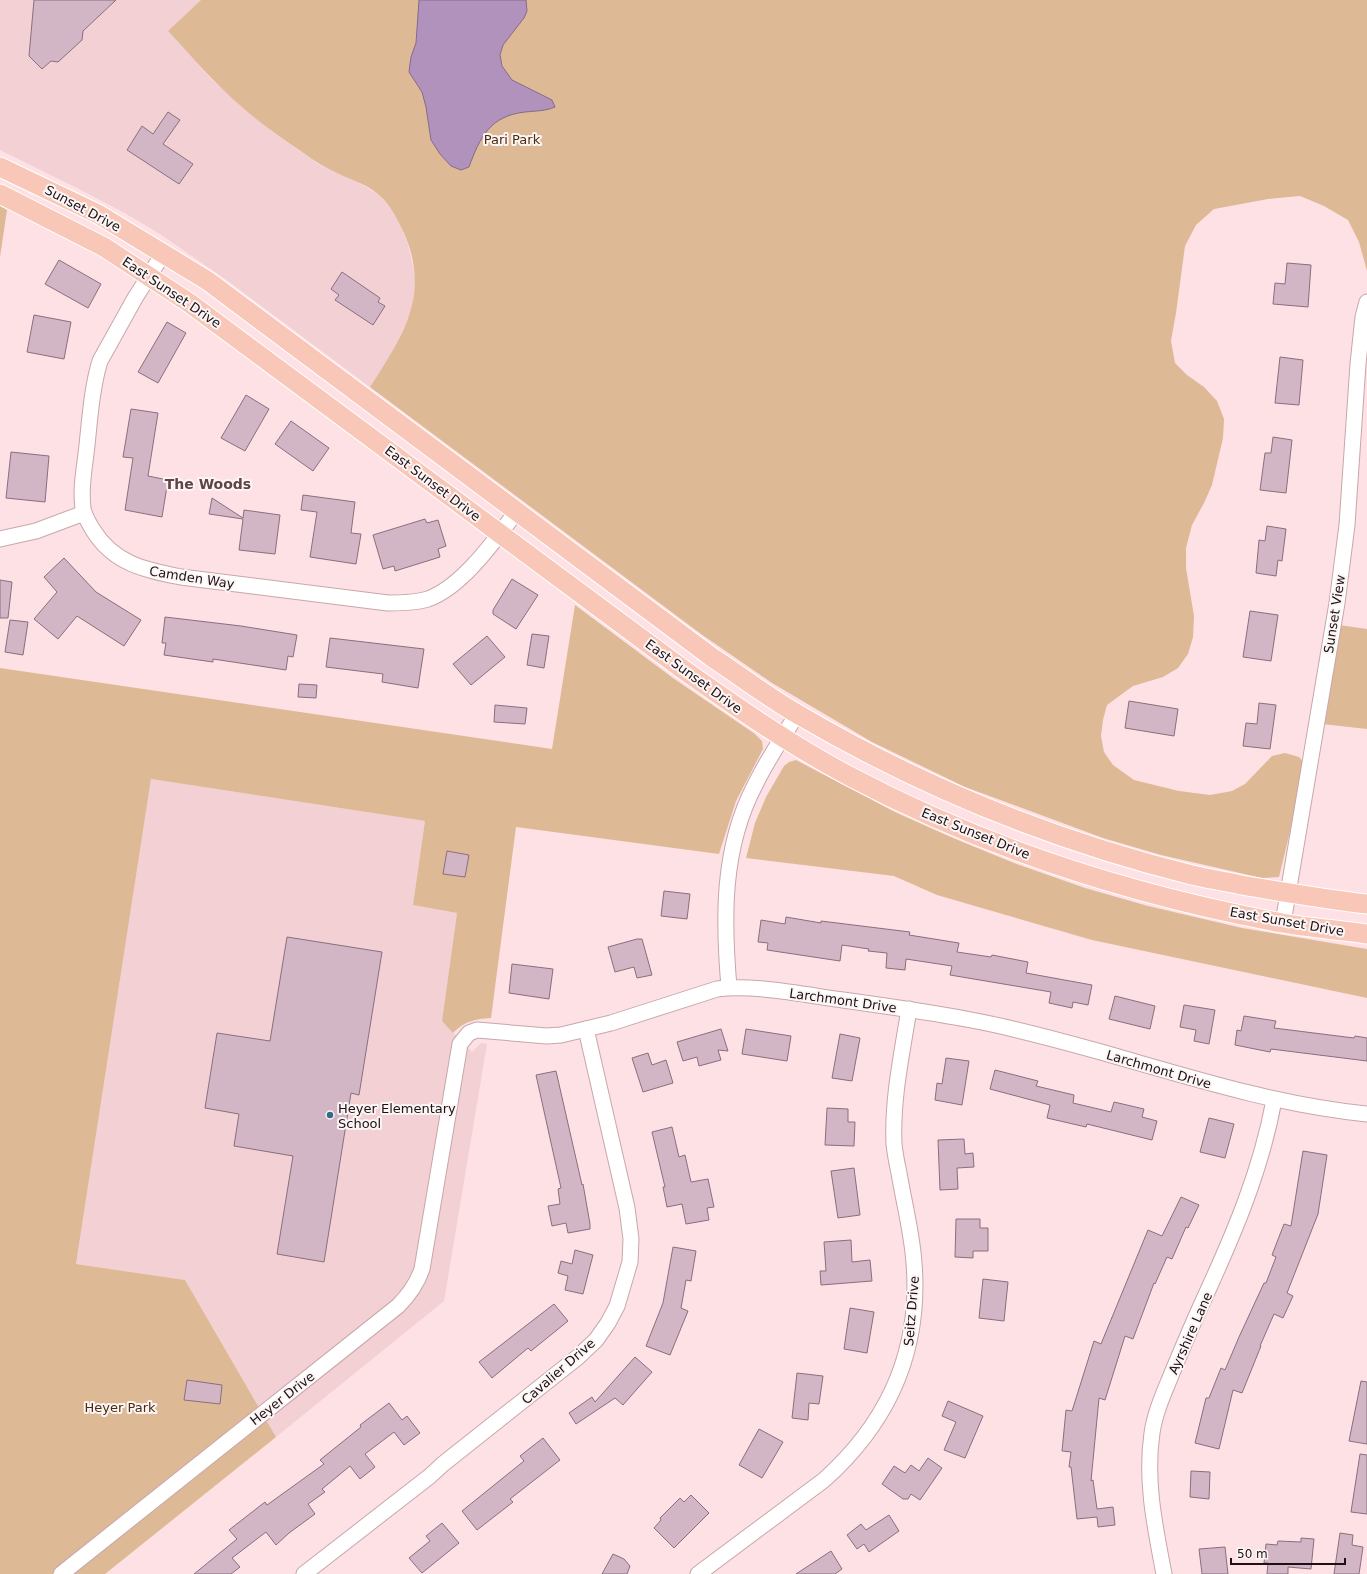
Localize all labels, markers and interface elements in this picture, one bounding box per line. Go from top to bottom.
park label: Pari Park [484,132,541,147]
street label: Sunset Drive [42,182,123,235]
street label: East Sunset Drive [120,254,224,331]
street label: East Sunset Drive [382,443,483,524]
district label: The Woods [165,476,251,492]
street label: Camden Way [148,563,236,592]
street label: Sunset View [1321,573,1348,655]
street label: East Sunset Drive [643,636,745,716]
street label: East Sunset Drive [919,805,1032,862]
street label: East Sunset Drive [1229,904,1345,939]
street label: Larchmont Drive [788,986,898,1015]
street label: Larchmont Drive [1105,1047,1213,1092]
place label: Heyer Elementary School [338,1101,456,1131]
marker: Heyer Elementary School [325,1110,335,1120]
street label: Seitz Drive [901,1275,922,1347]
street label: Ayrshire Lane [1166,1290,1215,1377]
street label: Cavalier Drive [519,1336,598,1407]
street label: Heyer Drive [247,1369,318,1428]
park label: Heyer Park [84,1400,156,1415]
scale bar [1231,1540,1345,1566]
text: 50 m [1237,1547,1268,1561]

